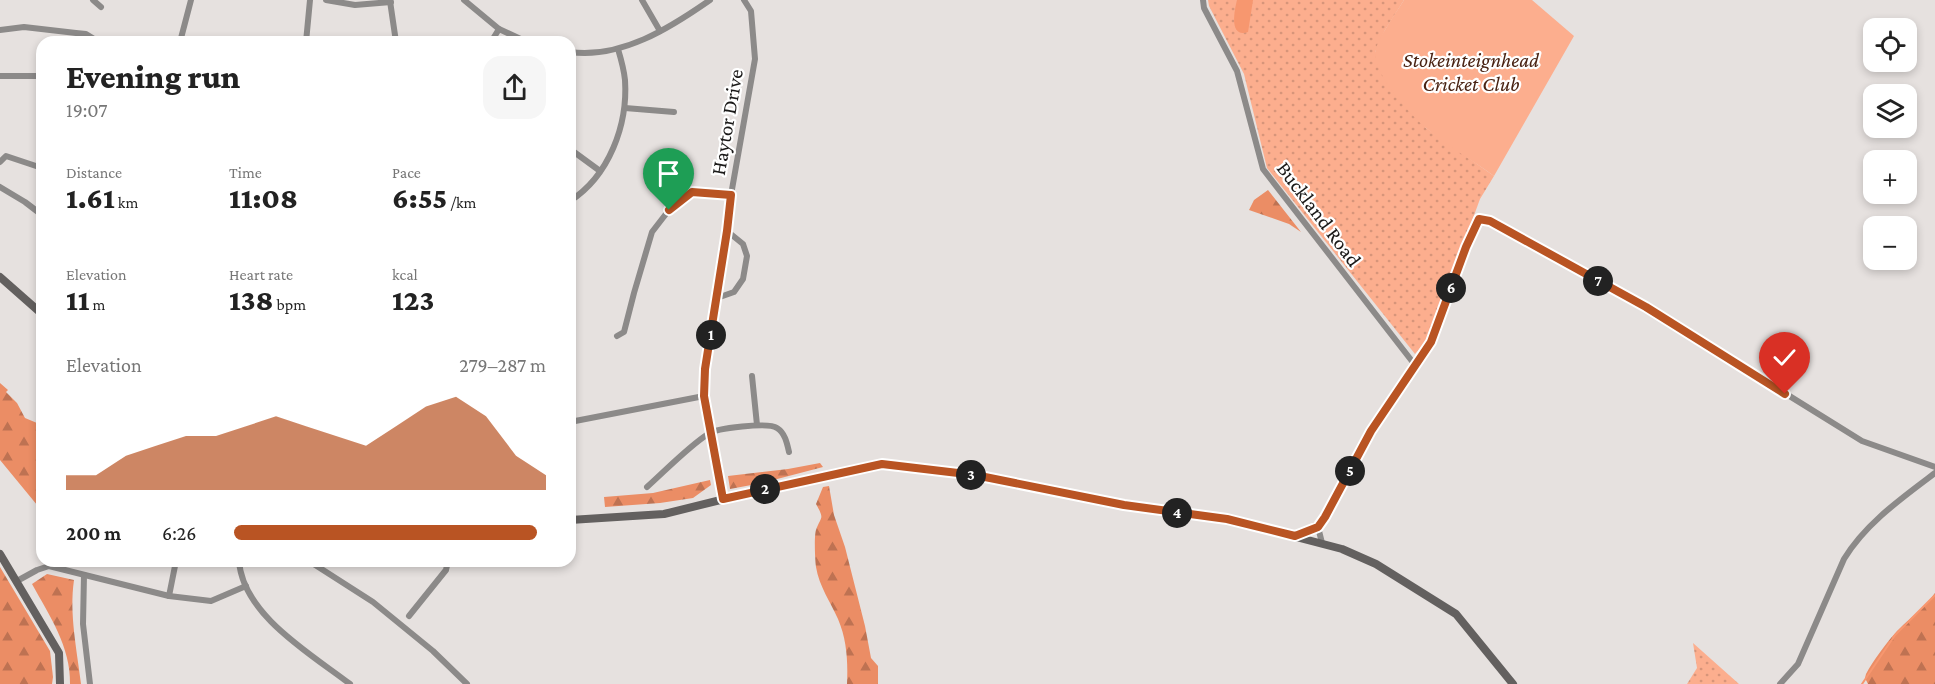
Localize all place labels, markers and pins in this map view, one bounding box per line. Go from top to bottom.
pin [643,148,694,210]
pin: 7 [1583,266,1613,296]
pin: 6 [1436,273,1466,303]
pin: 1 [696,320,726,350]
pin [1759,332,1810,394]
pin: 5 [1335,456,1365,486]
pin: 3 [956,460,986,490]
pin: 2 [750,474,780,504]
pin: 4 [1162,498,1192,528]

